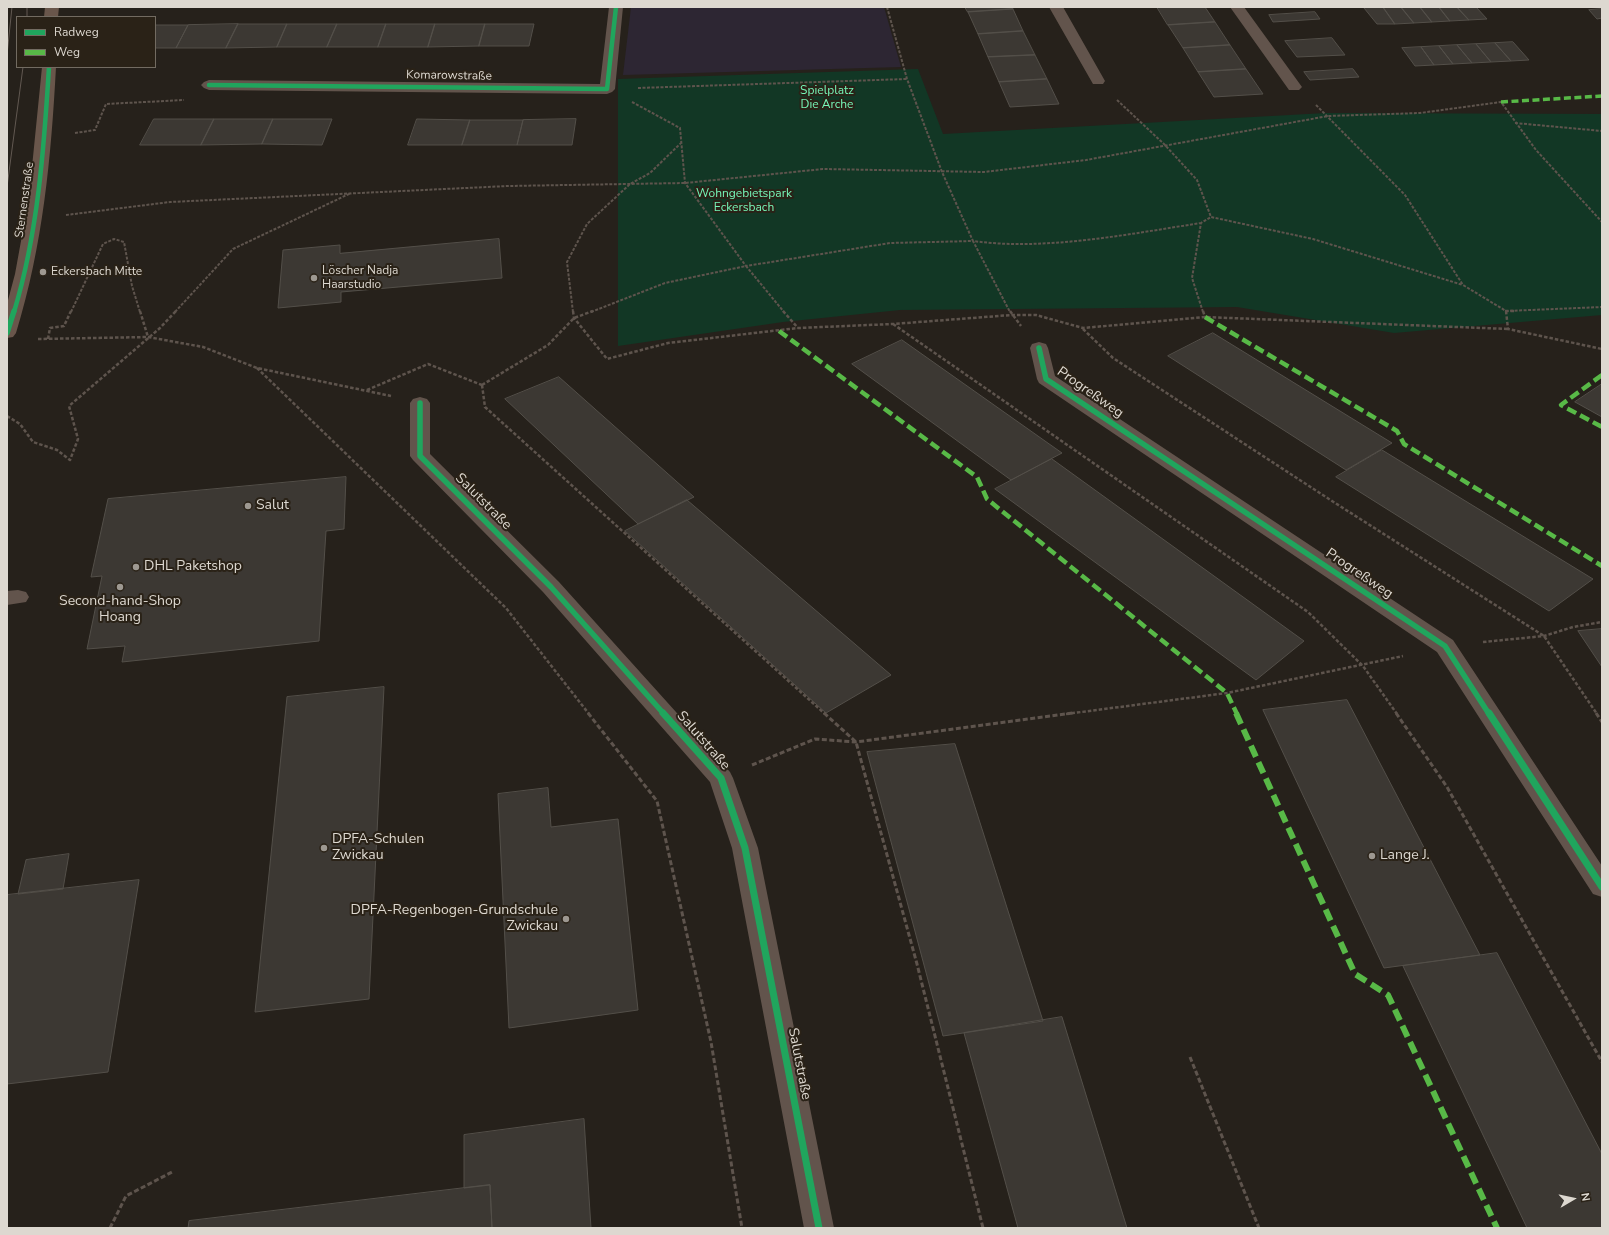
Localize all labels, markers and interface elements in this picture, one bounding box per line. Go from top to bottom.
legend [16,16,156,68]
text: Radweg [54,24,99,40]
text: Weg [54,44,80,60]
street label: Komarowstraße [406,68,492,84]
park label: Spielplatz Die Arche [800,84,854,112]
street label: Sternenstraße [13,161,37,239]
park label: Wohngebietspark Eckersbach [696,187,792,215]
place label: Löscher Nadja Haarstudio [322,264,398,292]
place label: Eckersbach Mitte [51,265,142,279]
marker: Eckersbach Mitte [38,267,48,277]
marker: Löscher Nadja Haarstudio [309,273,319,283]
street label: Progreßweg [1053,364,1127,422]
street label: Salutstraße [451,470,515,534]
place label: Salut [256,498,289,514]
marker: Salut [243,501,253,511]
street label: Progreßweg [1322,545,1396,603]
place label: DHL Paketshop [144,559,242,575]
marker: DHL Paketshop [131,562,141,572]
marker: Second-hand-Shop Hoang [115,582,125,592]
place label: Second-hand-Shop Hoang [59,594,181,626]
street label: Salutstraße [673,708,733,774]
place label: DPFA-Schulen Zwickau [332,832,424,864]
marker: DPFA-Schulen Zwickau [319,843,329,853]
place label: Lange J. [1380,848,1430,864]
marker: Lange J. [1367,851,1377,861]
place label: DPFA-Regenbogen-Grundschule Zwickau [351,903,558,936]
marker: DPFA-Regenbogen-Grundschule Zwickau [561,914,571,924]
street label: Salutstraße [784,1027,814,1101]
north arrow [1553,1179,1593,1219]
text: N [1577,1192,1593,1202]

